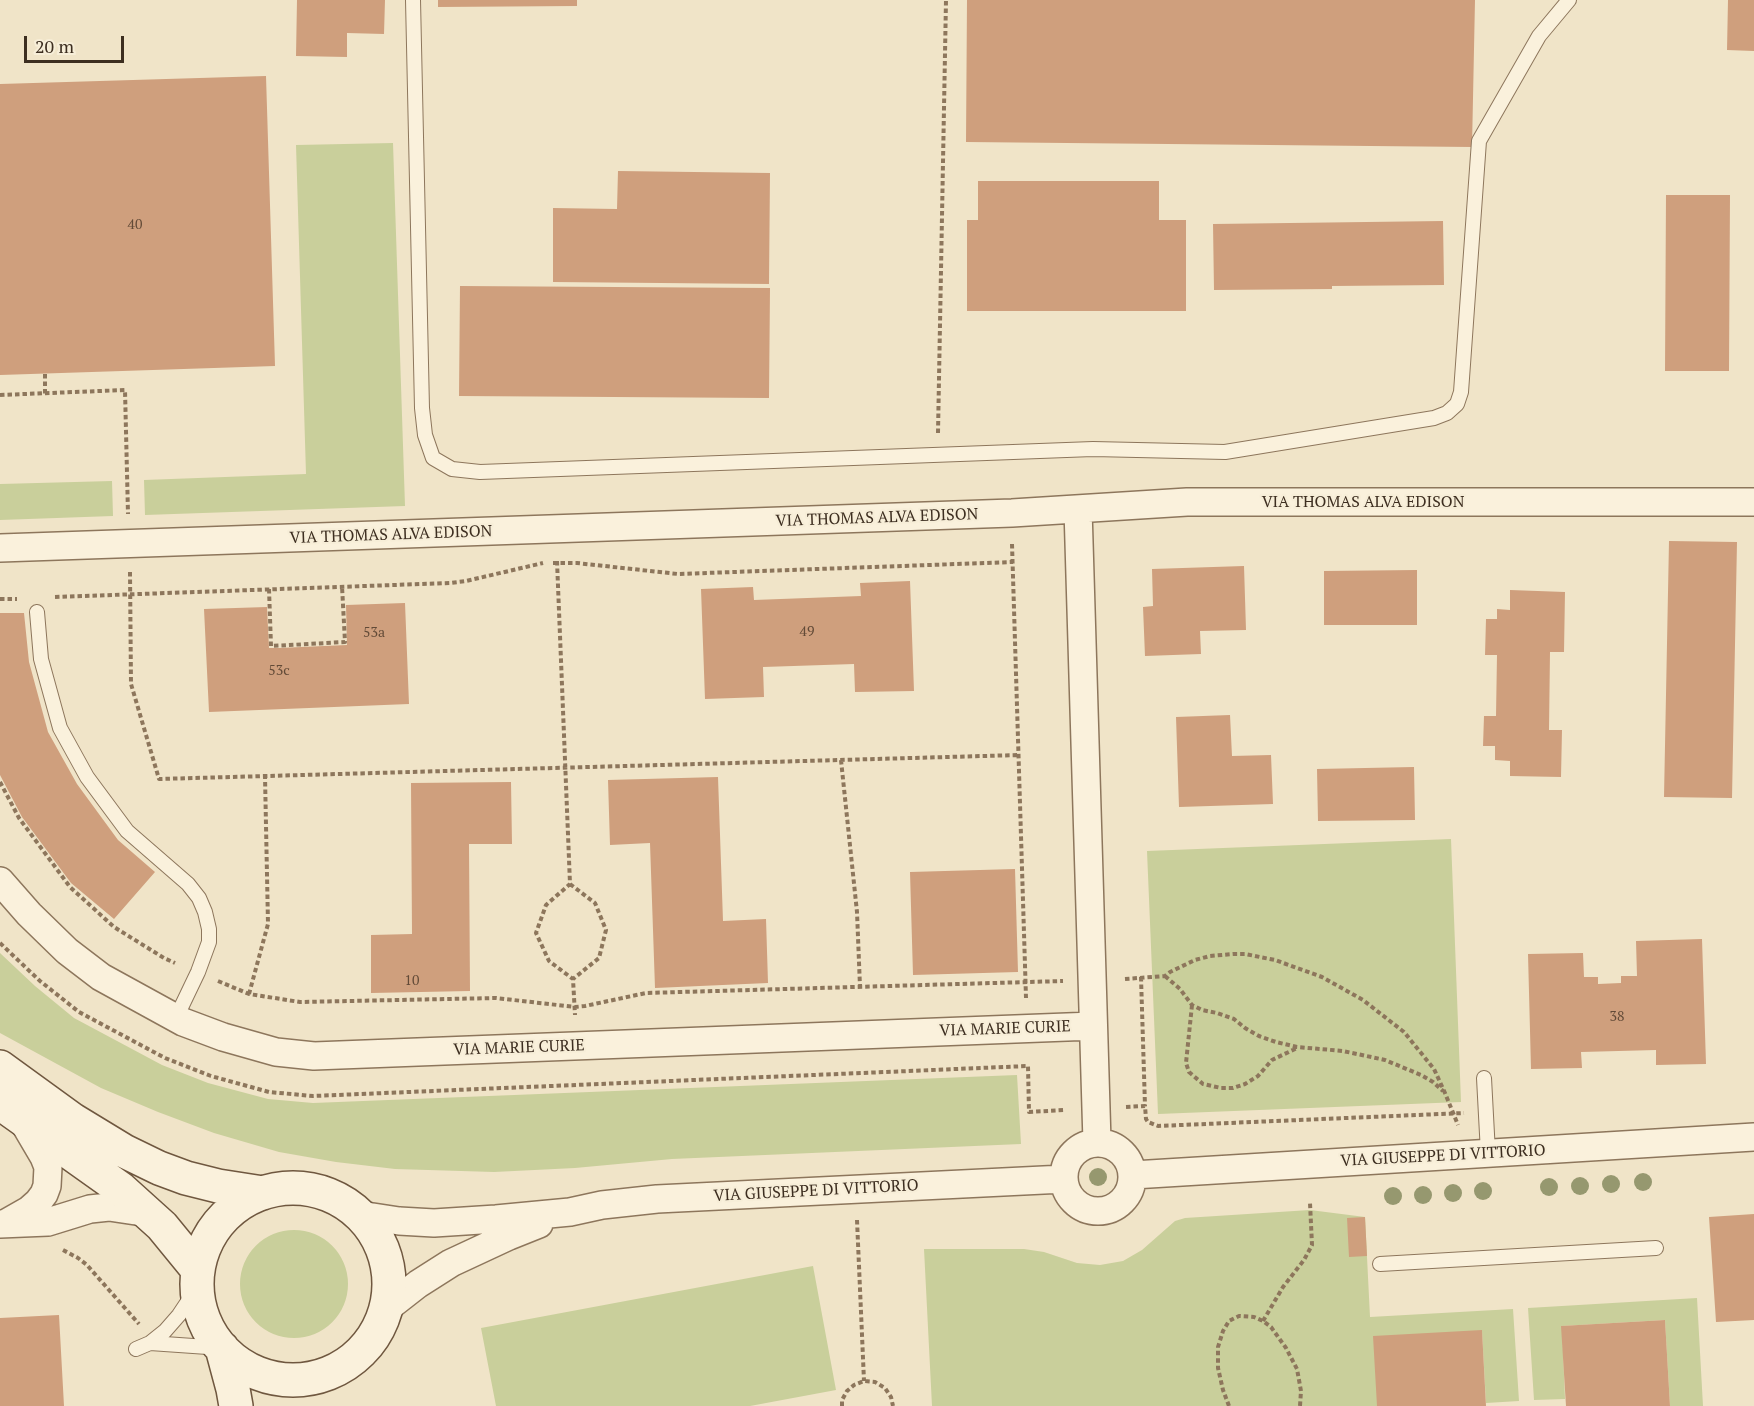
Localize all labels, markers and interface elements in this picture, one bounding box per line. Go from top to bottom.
scale bar [27,24,128,62]
text: 20 m [35,34,74,58]
house number: 40 [128,217,142,233]
street label: VIA THOMAS ALVA EDISON [1262,492,1464,512]
street label: VIA THOMAS ALVA EDISON [775,505,979,531]
street label: VIA THOMAS ALVA EDISON [289,522,493,548]
house number: 49 [800,624,814,640]
house number: 53a [363,625,385,641]
house number: 53c [268,663,290,679]
house number: 10 [405,973,419,989]
house number: 38 [1610,1009,1624,1025]
street label: VIA MARIE CURIE [939,1017,1071,1041]
street label: VIA MARIE CURIE [453,1036,585,1060]
street label: VIA GIUSEPPE DI VITTORIO [1340,1141,1546,1171]
street label: VIA GIUSEPPE DI VITTORIO [713,1176,919,1206]

